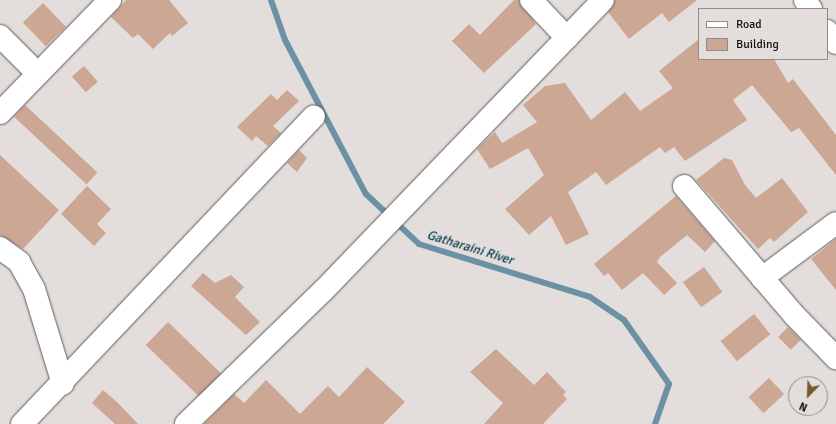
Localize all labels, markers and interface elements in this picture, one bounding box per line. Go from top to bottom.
legend [698,8,828,60]
text: Road [736,17,762,32]
text: Building [736,37,779,52]
water label: Gatharaini River [425,227,515,269]
north arrow [788,376,828,416]
text: N [797,399,810,414]

